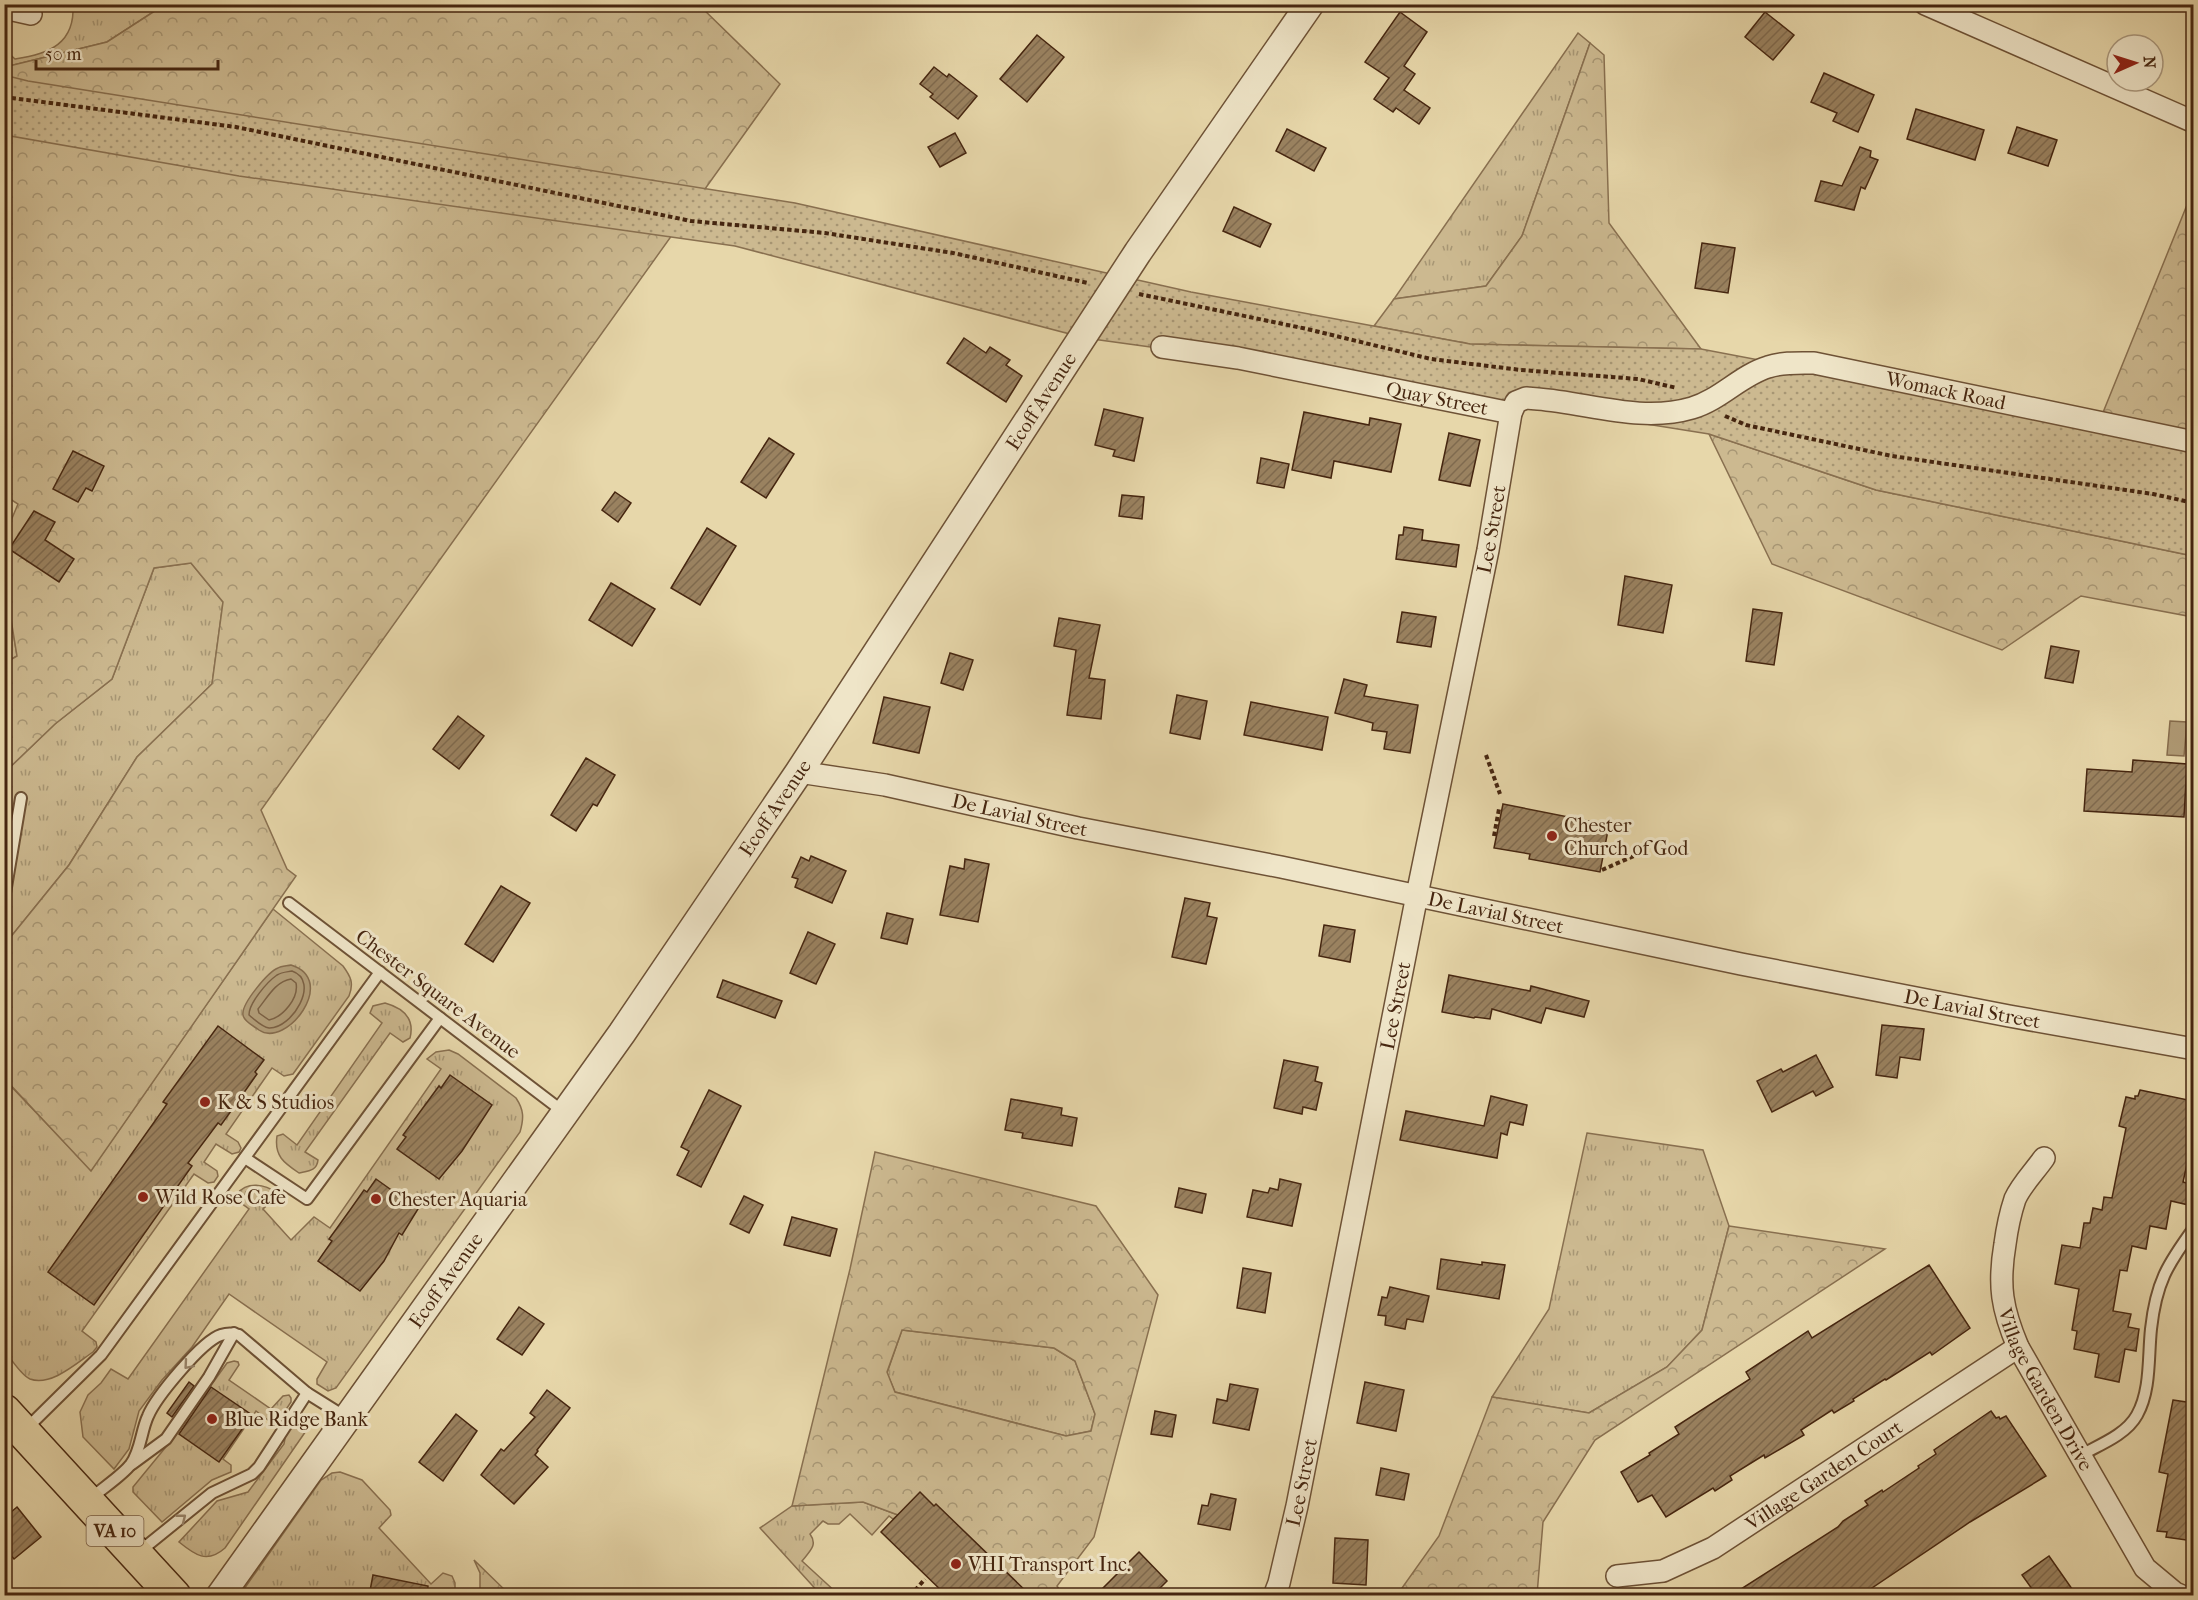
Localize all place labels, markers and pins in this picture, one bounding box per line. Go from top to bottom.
place label: Chester Church of God [1564,814,1690,860]
marker: Chester Church of God [1545,829,1559,843]
place label: K & S Studios [217,1091,334,1114]
marker: K & S Studios [198,1095,212,1109]
place label: Wild Rose Cafe [154,1186,286,1209]
place label: Chester Aquaria [388,1188,528,1211]
marker: Wild Rose Cafe [136,1190,150,1204]
marker: Chester Aquaria [369,1192,383,1206]
place label: Blue Ridge Bank [224,1408,369,1431]
marker: Blue Ridge Bank [205,1412,219,1426]
place label: VHI Transport Inc. [967,1553,1131,1576]
marker: VHI Transport Inc. [949,1557,963,1571]

